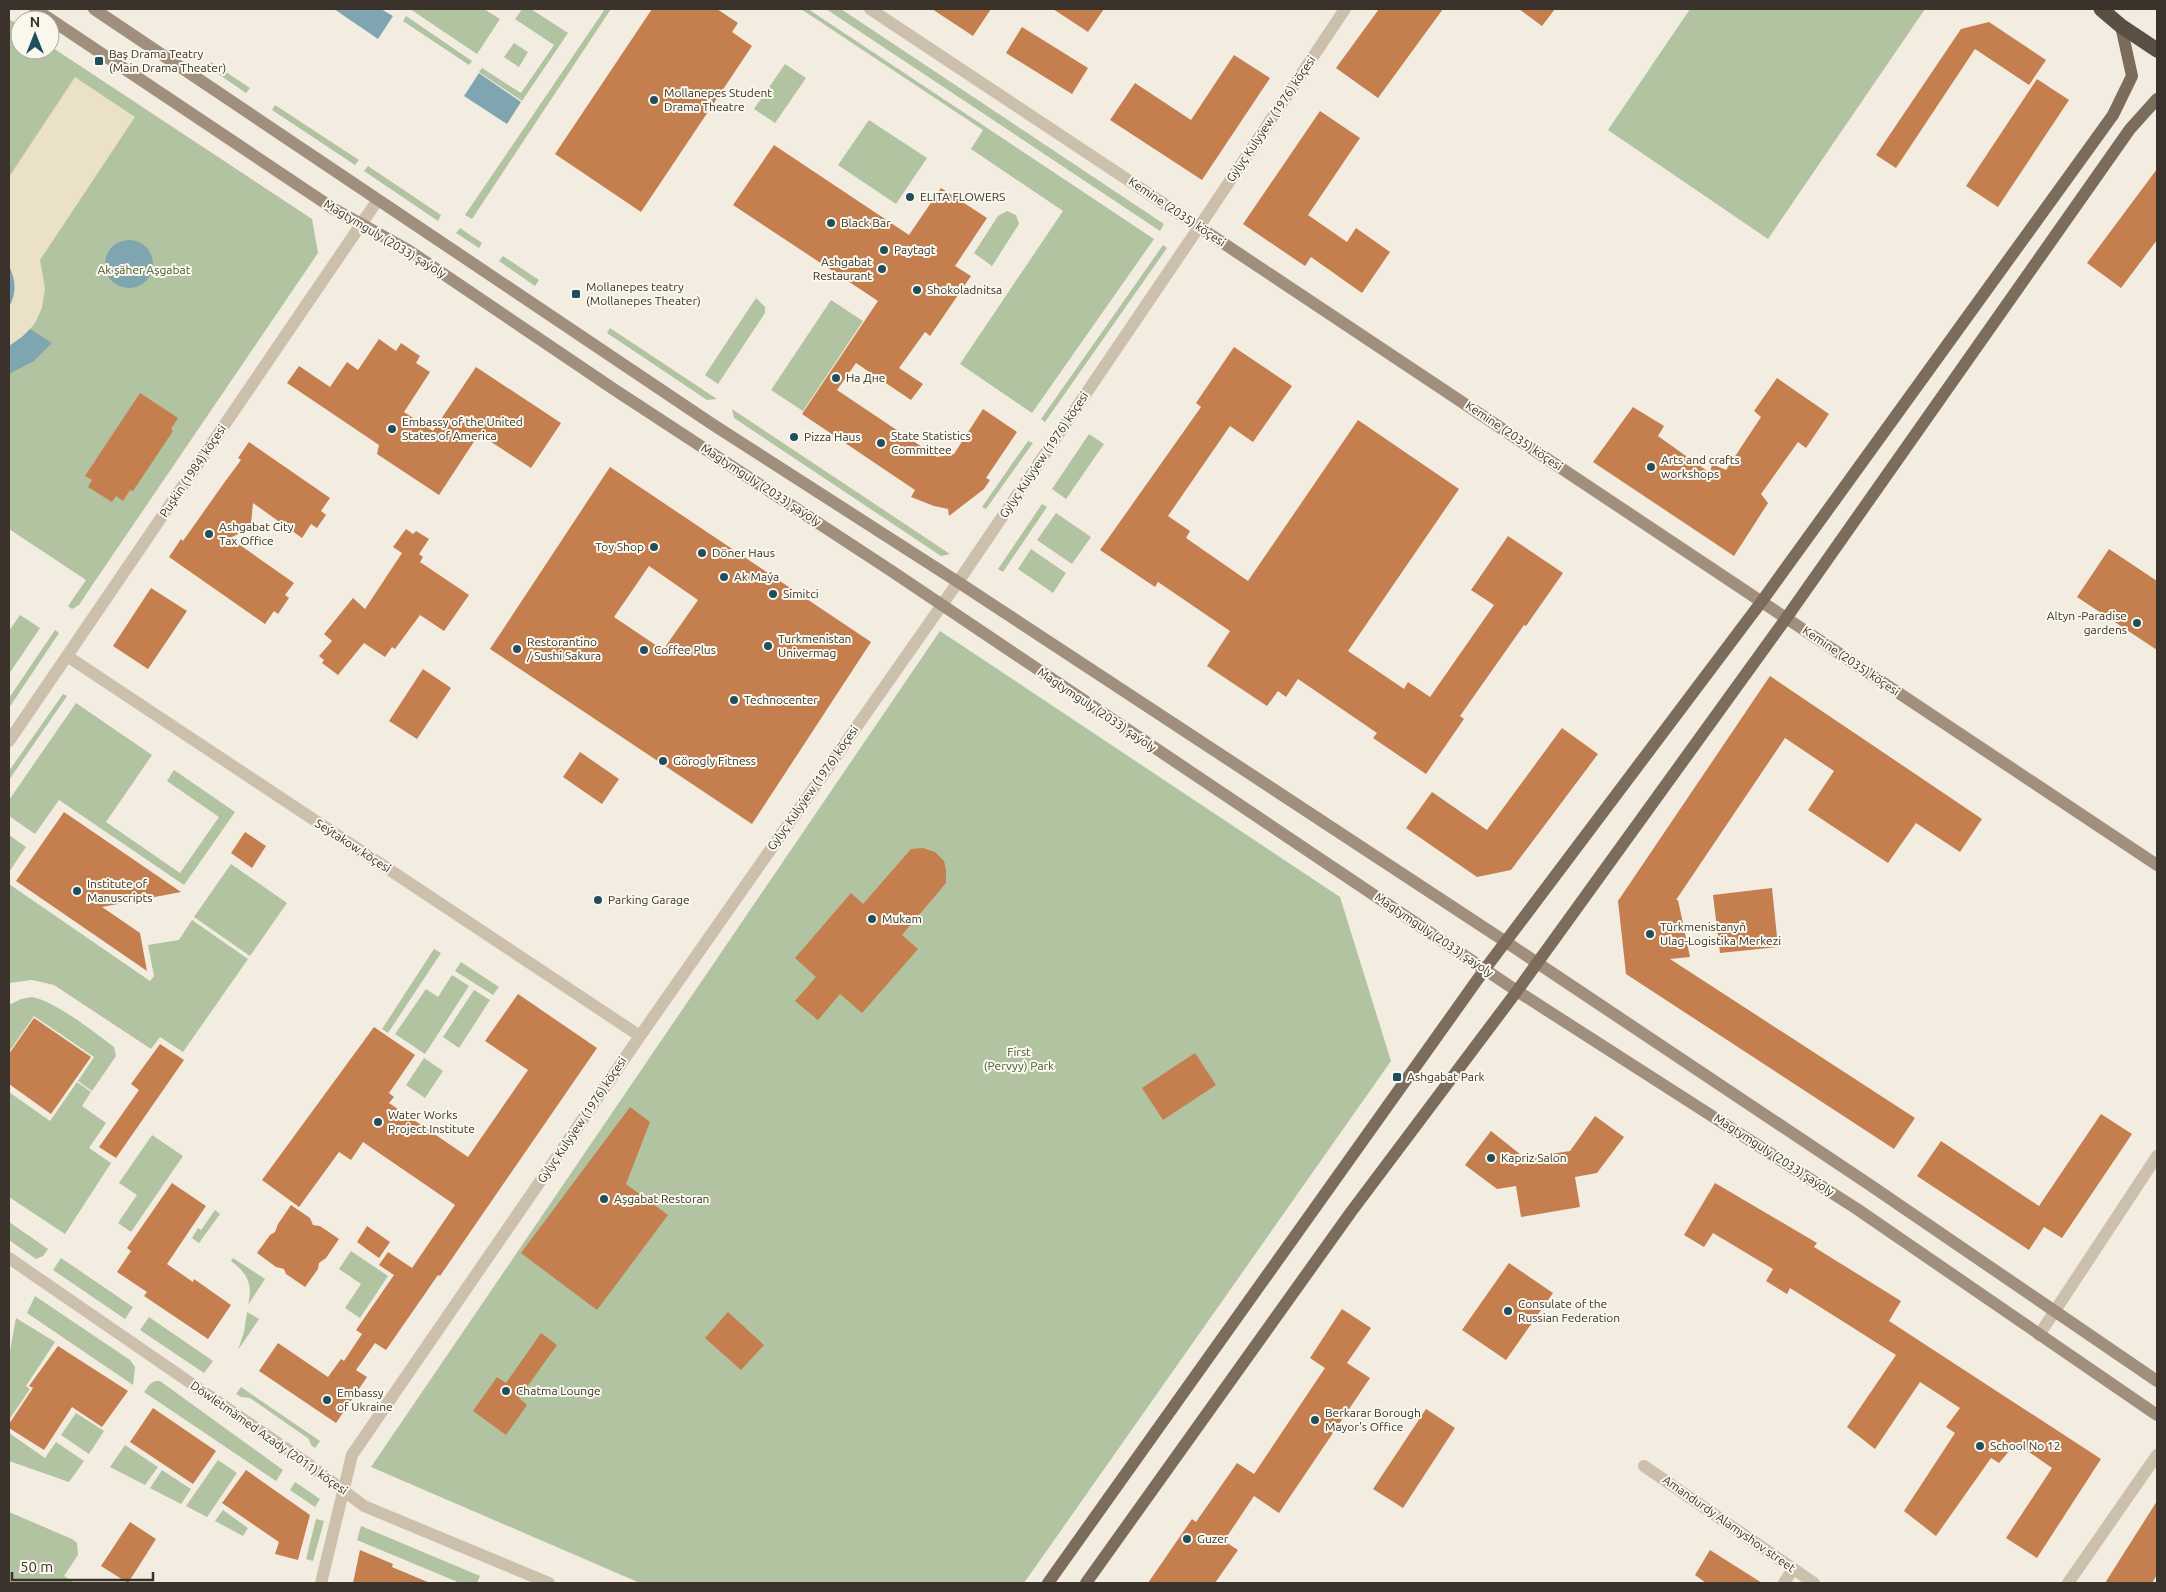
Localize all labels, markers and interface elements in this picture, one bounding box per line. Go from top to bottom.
north arrow [10,10,60,60]
text: N [30,14,40,30]
place label: Baş Drama Teatry (Main Drama Theater) [109,47,226,75]
street label: Gylyç Kulyýew (1976) köçesi [1224,53,1319,185]
marker: Baş Drama Teatry (Main Drama Theater) [93,55,105,67]
place label: Mollanepes Student Drama Theatre [664,86,772,113]
marker: Mollanepes Student Drama Theatre [648,94,660,106]
street label: Kemine (2035) köçesi [1126,174,1228,250]
place label: ELITA FLOWERS [920,190,1005,203]
marker: ELITA FLOWERS [904,191,916,203]
street label: Magtymguly (2033) şaýoly [321,197,449,281]
place label: Black Bar [841,216,891,229]
marker: Black Bar [825,217,837,229]
place label: Paytagt [894,243,936,256]
marker: Paytagt [878,244,890,256]
place label: Ashgabat Restaurant [813,255,872,282]
park label: Ak şäher Aşgabat [98,263,191,276]
marker: Ashgabat Restaurant [876,263,888,275]
place label: Mollanepes teatry (Mollanepes Theater) [586,280,701,308]
place label: Shokoladnitsa [927,283,1002,296]
marker: Shokoladnitsa [911,284,923,296]
marker: Mollanepes teatry (Mollanepes Theater) [570,288,582,300]
place label: На Дне [846,371,885,384]
marker: На Дне [830,372,842,384]
street label: Gylyç Kulyýew (1976) köçesi [997,389,1092,521]
street label: Kemine (2035) köçesi [1463,398,1565,474]
place label: Embassy of the United States of America [402,415,523,442]
street label: Puşkin (1984) köçesi [157,422,229,520]
marker: Embassy of the United States of America [386,423,398,435]
place label: State Statistics Committee [891,429,971,456]
place label: Pizza Haus [804,430,861,443]
marker: Pizza Haus [788,431,800,443]
marker: State Statistics Committee [875,437,887,449]
street label: Magtymguly (2033) şaýoly [698,441,824,529]
place label: Arts and сrafts workshops [1661,453,1740,480]
marker: Arts and сrafts workshops [1645,461,1657,473]
place label: Ashgabat City Tax Office [219,520,294,547]
marker: Ashgabat City Tax Office [203,528,215,540]
place label: Toy Shop [595,540,644,553]
marker: Toy Shop [648,541,660,553]
place label: Döner Haus [712,546,775,559]
marker: Döner Haus [696,547,708,559]
place label: Ak Maýa [734,570,779,583]
marker: Ak Maýa [718,571,730,583]
place label: Simitci [783,587,819,600]
marker: Simitci [767,588,779,600]
place label: Altyn -Paradise gardens [2047,609,2127,636]
marker: Altyn -Paradise gardens [2131,617,2143,629]
street label: Kemine (2035) köçesi [1800,623,1902,699]
place label: Turkmenistan Univermag [778,632,851,659]
place label: Restorantino / Sushi Sakura [526,635,601,662]
marker: Turkmenistan Univermag [762,640,774,652]
marker: Restorantino / Sushi Sakura [511,643,523,655]
place label: Coffee Plus [654,643,716,656]
marker: Coffee Plus [638,644,650,656]
street label: Magtymguly (2033) şaýoly [1035,665,1159,755]
place label: Technocenter [744,693,818,706]
marker: Technocenter [728,694,740,706]
street label: Gylyç Kulyýew (1976) köçesi [765,723,862,853]
place label: Görogly Fitness [673,754,756,767]
marker: Görogly Fitness [657,755,669,767]
street label: Seýtakow köçesi [313,816,394,875]
place label: Institute of Manuscripts [87,877,153,904]
marker: Institute of Manuscripts [71,885,83,897]
street label: Magtymguly (2033) şaýoly [1372,890,1496,980]
place label: Parking Garage [608,893,690,906]
marker: Parking Garage [592,894,604,906]
place label: Mukam [882,912,922,925]
marker: Mukam [866,913,878,925]
place label: Türkmenistanyň Ulag-Logistika Merkezi [1660,920,1781,947]
marker: Türkmenistanyň Ulag-Logistika Merkezi [1644,928,1656,940]
park label: First (Pervyy) Park [984,1045,1054,1073]
street label: Gylyç Kulyýew (1976) köçesi [535,1054,630,1186]
place label: Ashgabat Park [1407,1070,1485,1083]
marker: Ashgabat Park [1391,1071,1403,1083]
place label: Water Works Project Institute [388,1108,475,1135]
street label: Magtymguly (2033) şaýoly [1711,1111,1837,1199]
marker: Water Works Project Institute [372,1116,384,1128]
place label: Kapriz Salon [1501,1151,1567,1164]
marker: Kapriz Salon [1485,1152,1497,1164]
place label: Aşgabat Restoran [614,1192,709,1205]
marker: Aşgabat Restoran [598,1193,610,1205]
place label: Consulate of the Russian Federation [1518,1297,1620,1324]
marker: Consulate of the Russian Federation [1502,1305,1514,1317]
street label: Döwletmämed Azady (2011) köçesi [188,1378,350,1498]
place label: Chatma Lounge [516,1384,601,1397]
marker: Chatma Lounge [500,1385,512,1397]
place label: Embassy of Ukraine [337,1386,393,1413]
marker: Embassy of Ukraine [321,1394,333,1406]
place label: Berkarar Borough Mayor's Office [1325,1406,1421,1433]
marker: Berkarar Borough Mayor's Office [1309,1414,1321,1426]
place label: School No 12 [1990,1439,2061,1452]
marker: School No 12 [1974,1440,1986,1452]
street label: Amandurdy Alamyshov street [1661,1473,1798,1575]
place label: Guzer [1197,1532,1229,1545]
marker: Guzer [1181,1533,1193,1545]
scale bar [12,1550,154,1582]
text: 50 m [20,1558,53,1575]

